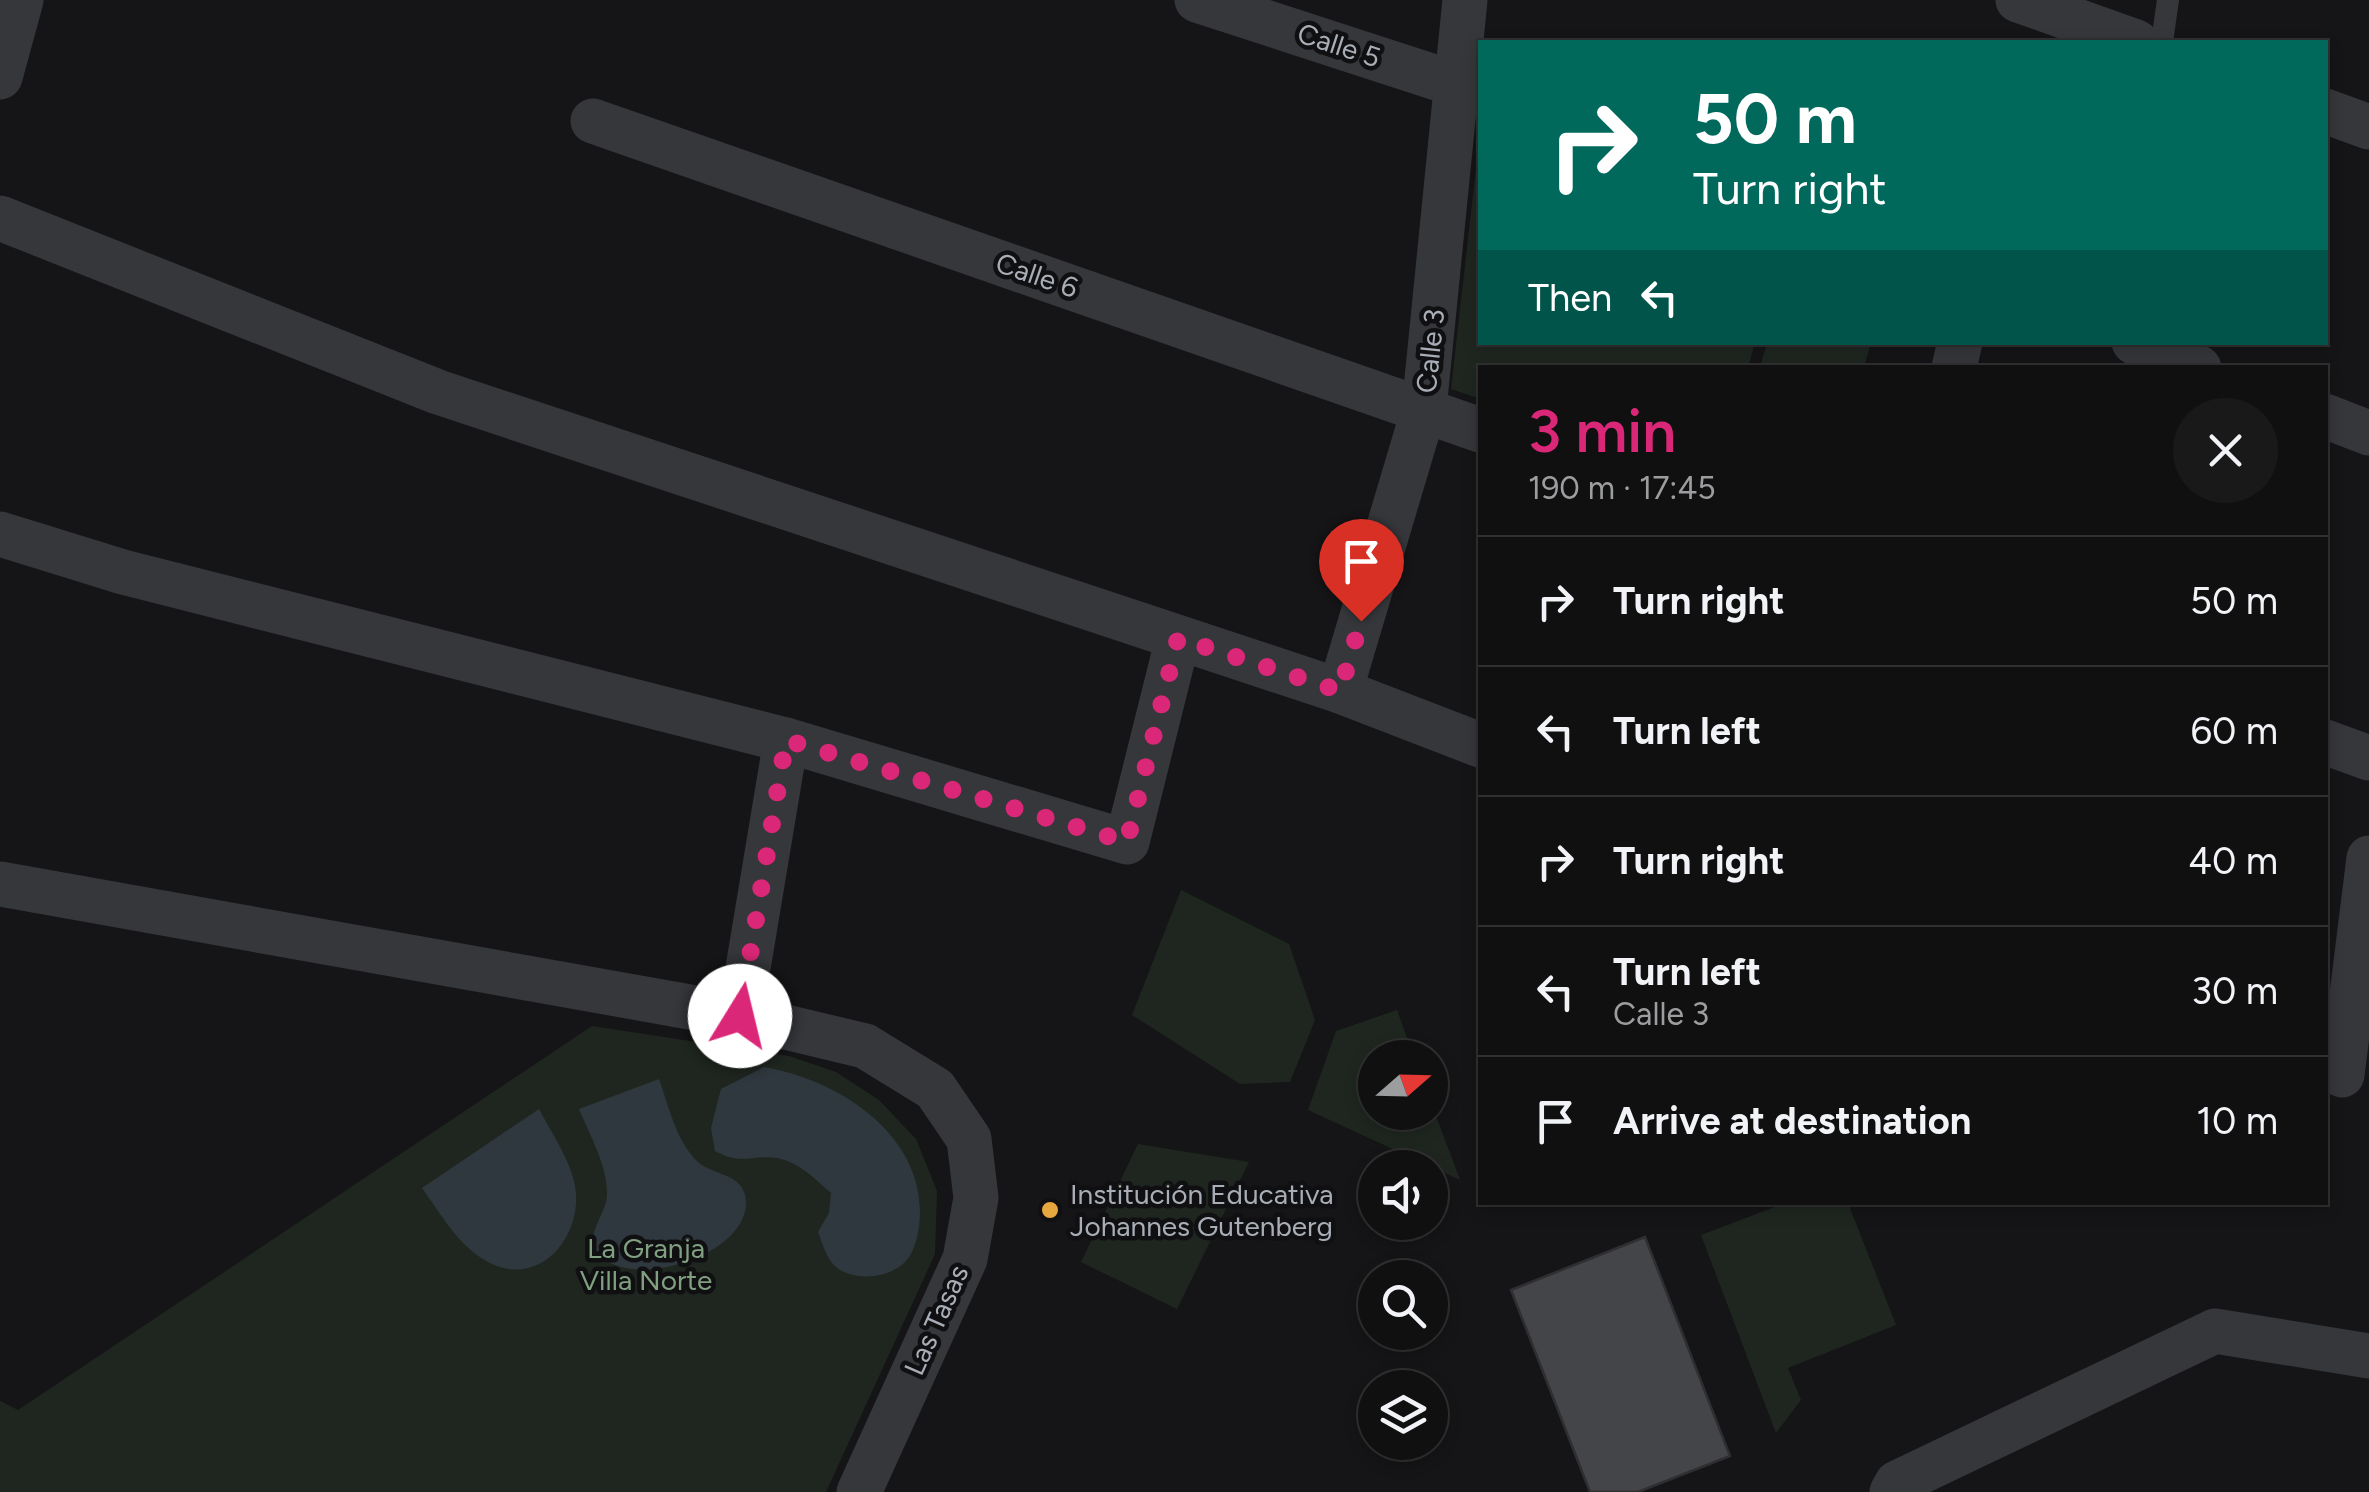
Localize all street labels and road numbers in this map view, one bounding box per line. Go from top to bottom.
street label: Calle 5 [1293,16,1385,74]
street label: Calle 6 [991,245,1083,305]
street label: Calle 3 [1409,307,1451,395]
street label: Las Tasas [897,1260,975,1380]

